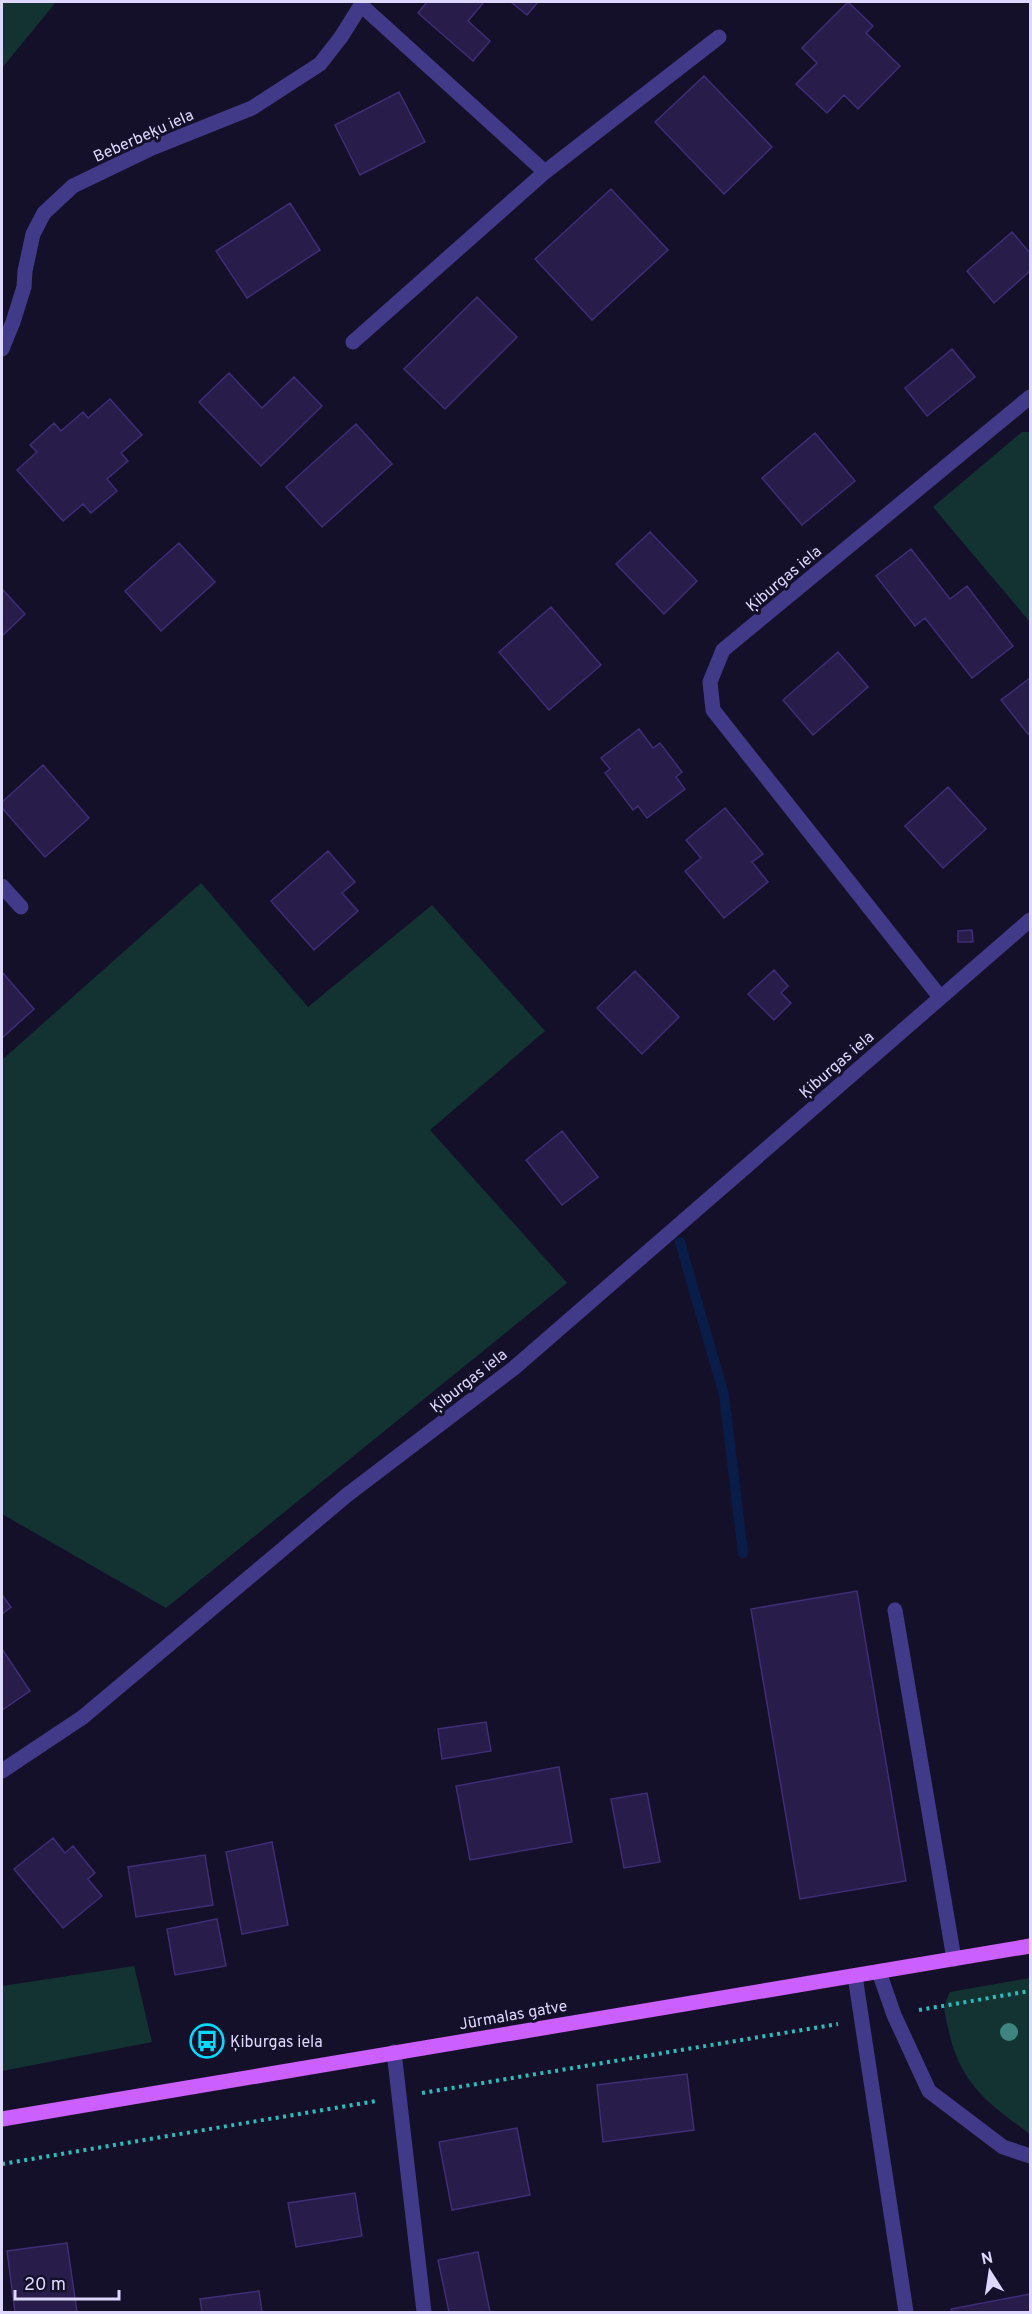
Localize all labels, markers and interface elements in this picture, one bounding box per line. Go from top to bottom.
street label: Beberbeķu iela [91,106,197,168]
street label: Ķiburgas iela [742,542,826,617]
street label: Ķiburgas iela [796,1028,879,1103]
street label: Ķiburgas iela [427,1345,512,1418]
street label: Jūrmalas gatve [458,1997,569,2035]
bus stop icon: Ķiburgas iela [189,2023,225,2059]
place label: Ķiburgas iela [230,2033,323,2053]
north arrow [960,2242,1020,2302]
text: N [980,2248,995,2270]
scale bar [15,2263,118,2301]
text: 20 m [24,2274,66,2297]

